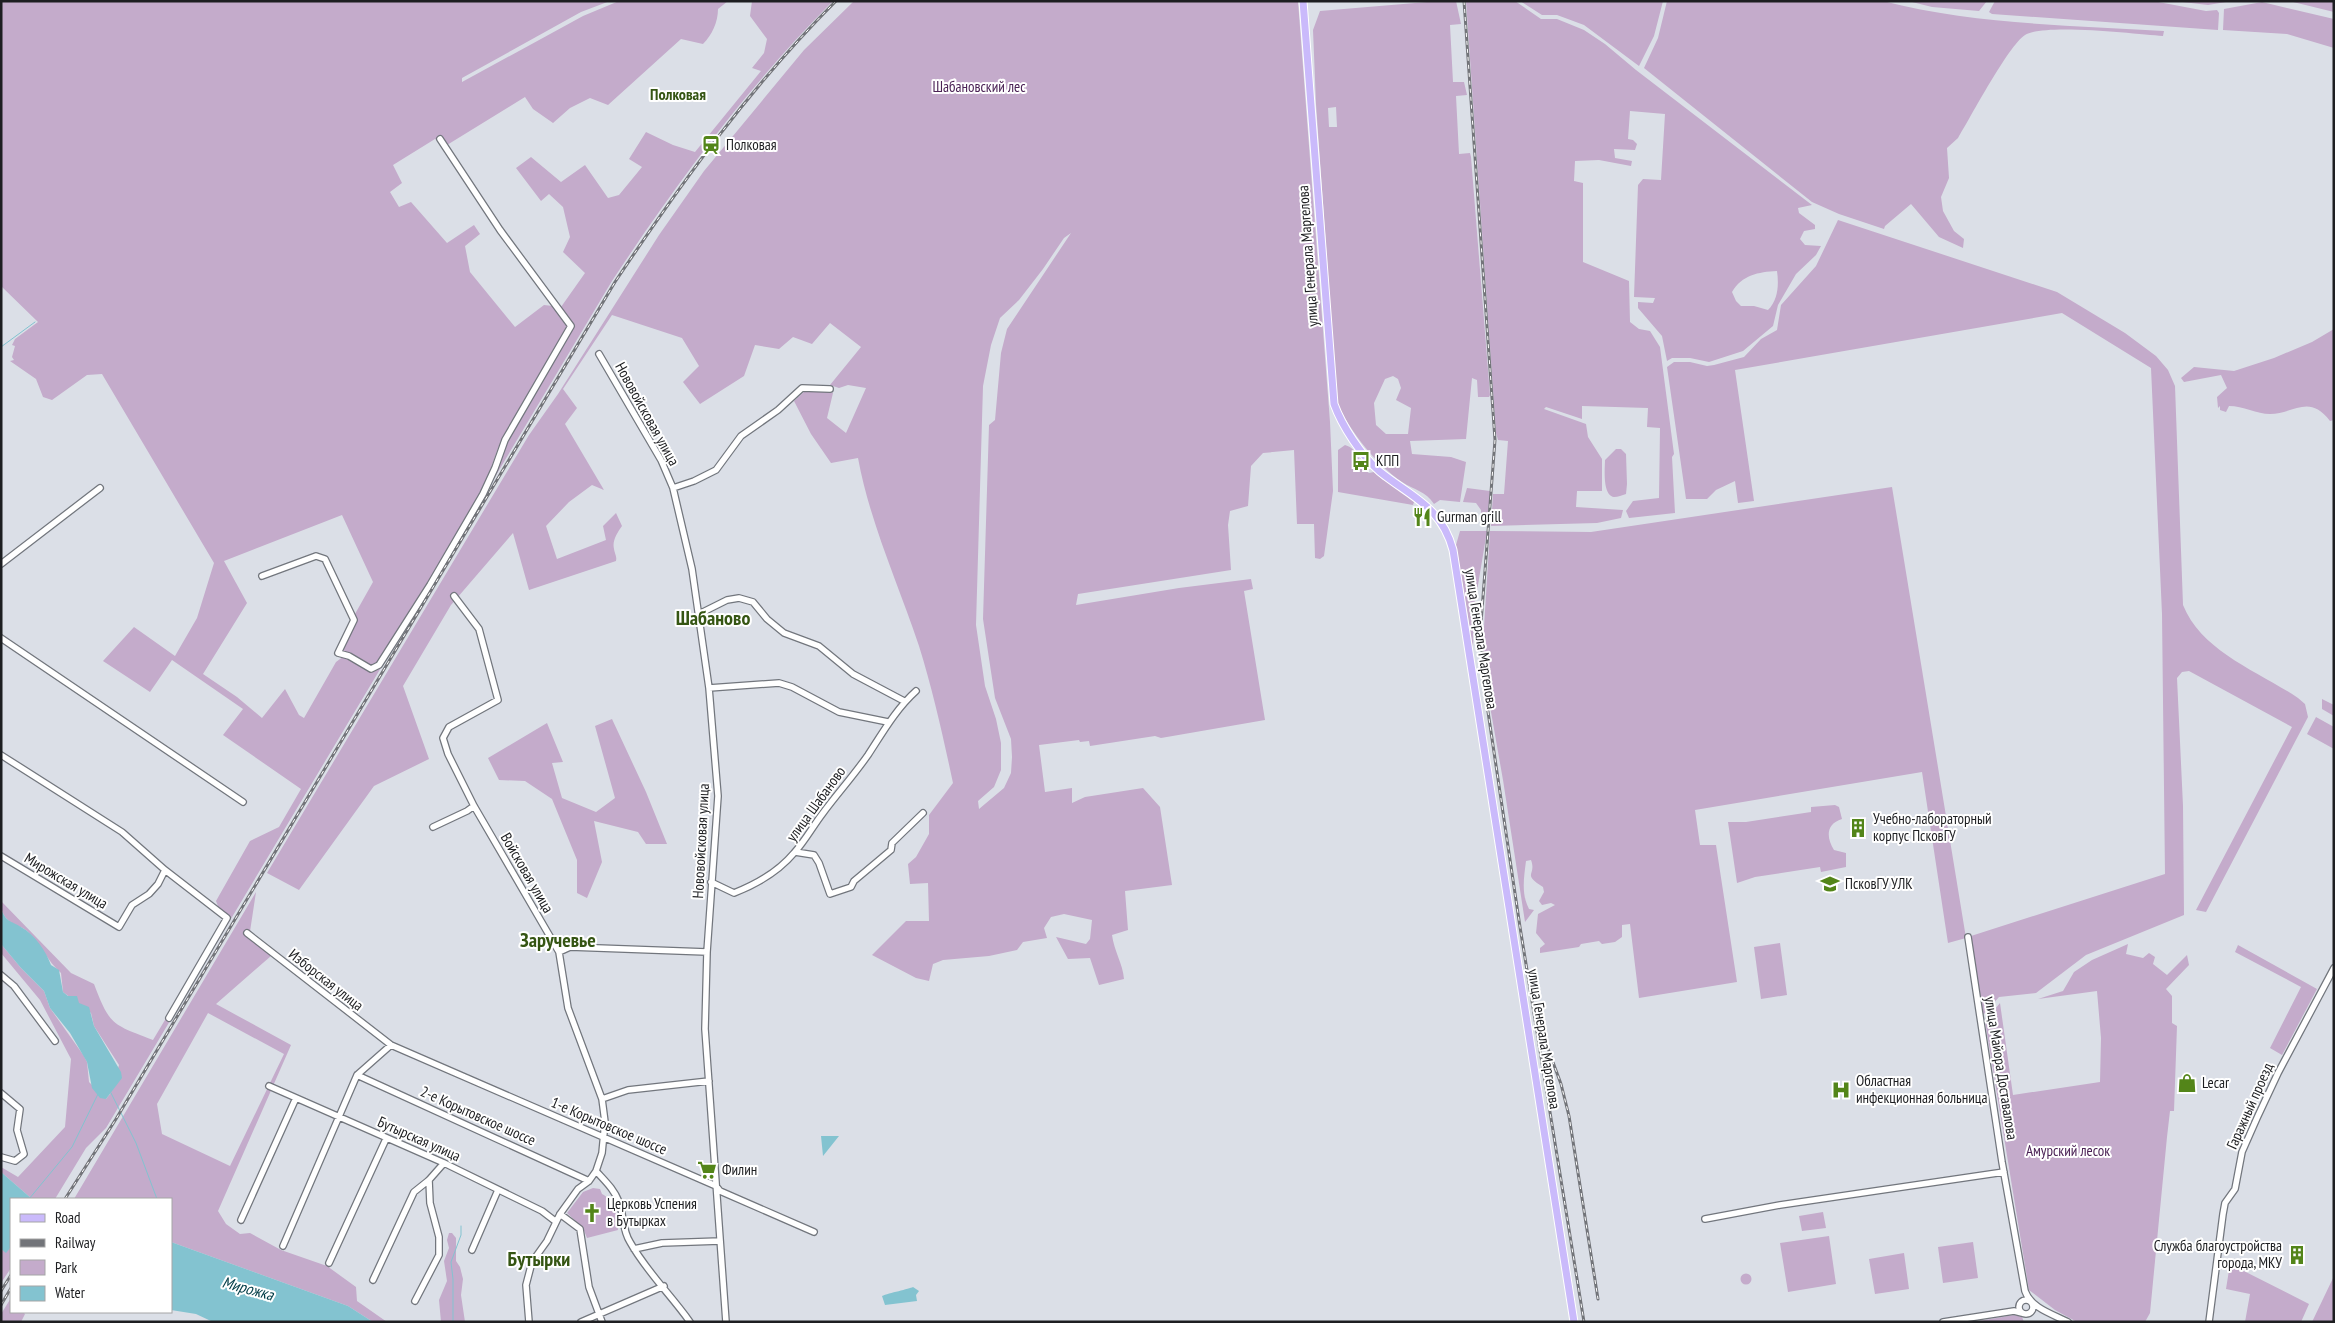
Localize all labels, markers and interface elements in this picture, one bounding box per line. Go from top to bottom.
park label: Шабановский лес [932,77,1026,96]
district label: Полковая [650,84,706,104]
station icon: Полковая [700,134,722,156]
place label: Полковая [726,135,777,154]
street label: улица Генерала Маргелова [1293,185,1322,327]
street label: Нововойсковая улица [611,359,684,469]
bus stop icon: КПП [1350,450,1372,472]
place label: КПП [1376,451,1399,470]
restaurant icon: Gurman grill [1411,506,1433,528]
place label: Gurman grill [1437,507,1502,526]
street label: улица Генерала Маргелова [1461,568,1502,710]
district label: Шабаново [676,605,750,631]
street label: улица Шабаново [782,762,849,845]
street label: Нововойсковая улица [688,783,713,899]
place label: Учебно-лабораторный корпус ПсковГУ [1873,809,1992,845]
building icon: Учебно-лабораторный корпус ПсковГУ [1847,817,1869,839]
street label: Войсковая улица [497,829,558,916]
street label: Мирожская улица [21,848,111,913]
school or university icon: ПсковГУ УЛК [1819,873,1841,895]
place label: ПсковГУ УЛК [1845,874,1913,893]
district label: Заручевье [520,927,596,953]
street label: Изборская улица [285,944,368,1015]
street label: улица Генерала Маргелова [1524,968,1565,1110]
street label: улица Майора Доставалова [1981,995,2022,1141]
street label: Гаражный проезд [2222,1059,2277,1152]
place label: Областная инфекционная больница [1856,1071,1988,1107]
shop icon: Lecar [2176,1072,2198,1094]
place label: Lecar [2202,1073,2230,1092]
hospital icon: Областная инфекционная больница [1830,1079,1852,1101]
street label: 2-е Корытовское шоссе [418,1082,539,1149]
street label: 1-е Корытовское шоссе [548,1093,670,1159]
street label: Бутырская улица [375,1112,464,1165]
park label: Амурский лесок [2026,1141,2110,1160]
supermarket icon: Филин [696,1159,718,1181]
place label: Филин [722,1160,757,1179]
place label: Церковь Успения в Бутырках [607,1194,697,1230]
legend [10,1198,172,1313]
church icon: Церковь Успения в Бутырках [581,1202,603,1224]
text: Road [55,1208,81,1227]
text: Railway [55,1233,96,1252]
place label: Служба благоустройства города, МКУ [2154,1236,2282,1272]
building icon: Служба благоустройства города, МКУ [2286,1244,2308,1266]
district label: Бутырки [508,1246,570,1272]
text: Park [55,1258,77,1277]
water label: Мирожка [220,1272,277,1305]
text: Water [55,1283,86,1302]

